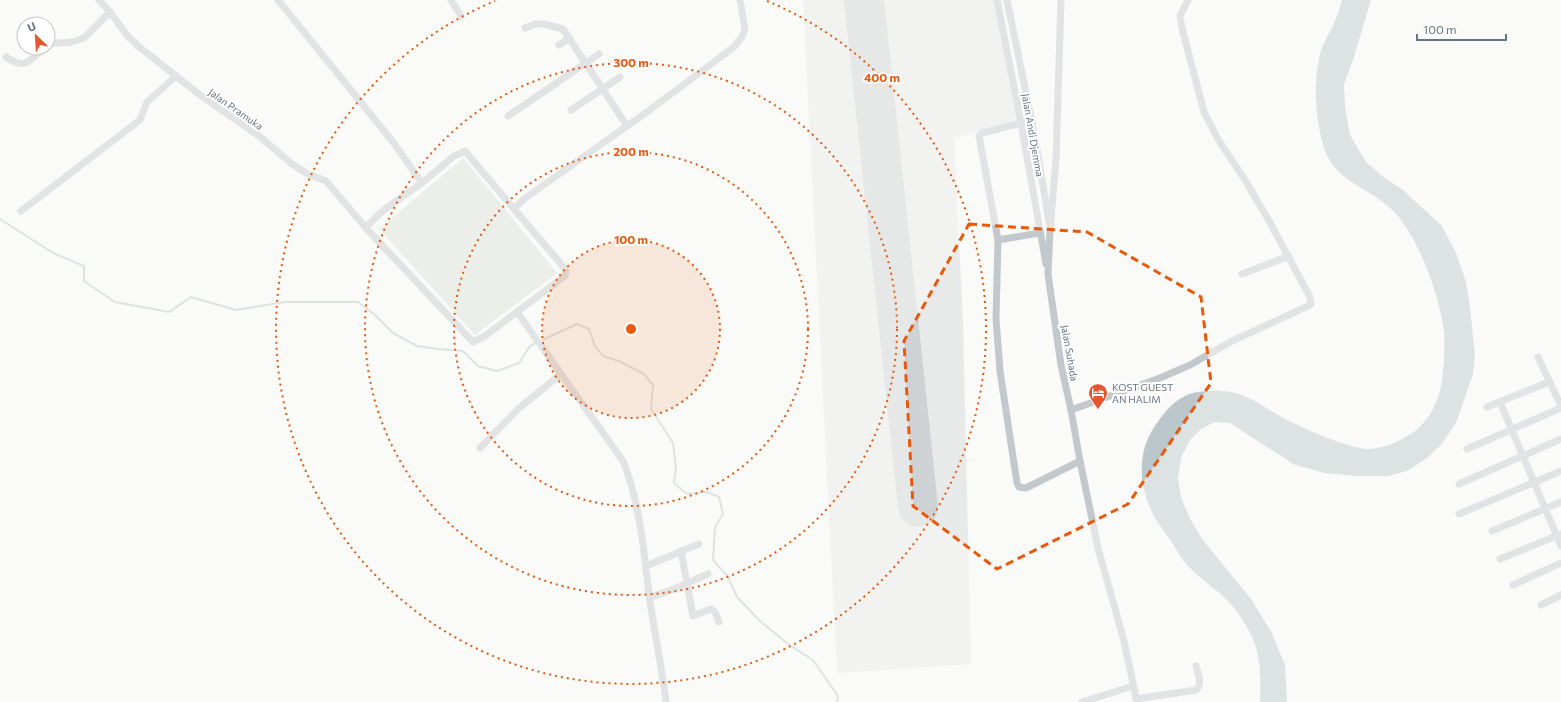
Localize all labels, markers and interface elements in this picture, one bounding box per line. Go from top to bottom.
north arrow [16,16,56,56]
scale bar [1417,16,1506,42]
text: U [25,19,38,34]
text: 100 m [1423,22,1457,36]
text: 300 m [613,55,649,69]
text: 400 m [864,70,900,84]
street label: Jalan Pramuka [206,86,266,132]
street label: Jalan Andi Djemma [1020,92,1046,178]
text: 200 m [613,144,649,158]
text: 100 m [614,232,648,246]
centre of rings [624,322,638,336]
street label: Jalan Suhada [1059,324,1081,382]
place label: KOST GUEST AN HALIM [1112,381,1174,405]
hotel icon: KOST GUEST AN HALIM [1087,382,1109,410]

